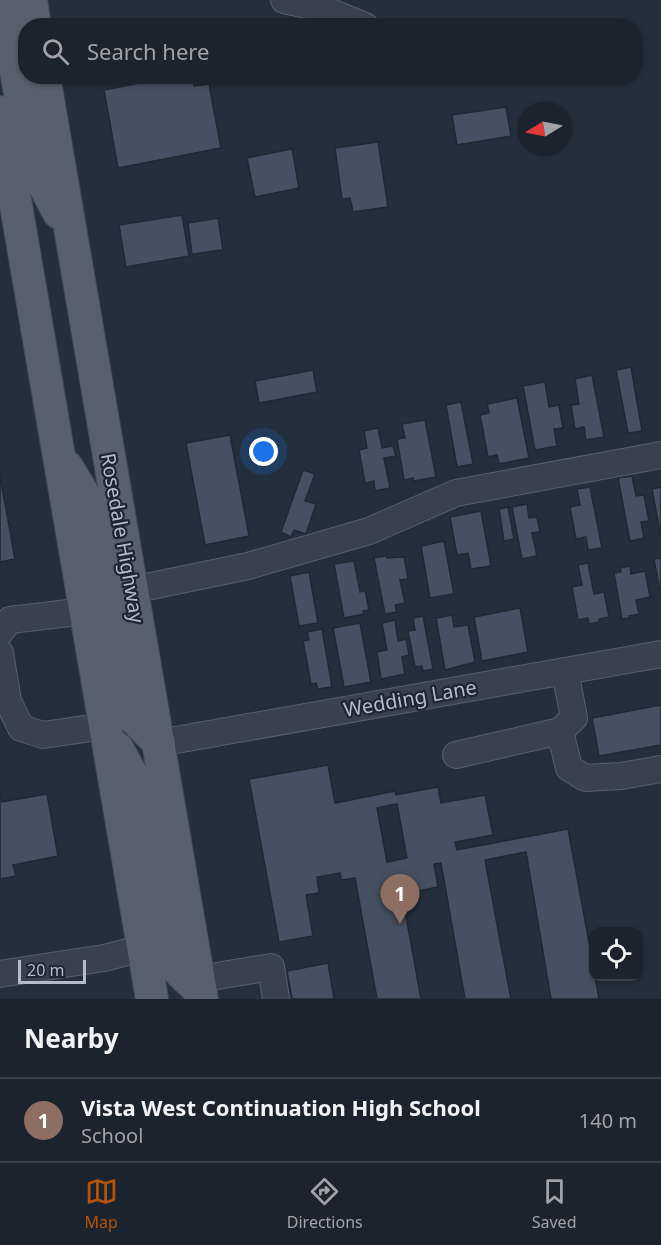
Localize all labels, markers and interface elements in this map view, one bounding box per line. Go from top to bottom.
search box [18,18,643,84]
icon: search [39,35,72,68]
text: Search here [87,36,209,66]
north arrow [517,102,571,156]
your location [249,437,278,466]
street label: Rosedale Highway [95,451,151,626]
street label: Wedding Lane [341,673,479,723]
pin: 1 [380,874,420,924]
map controls [589,927,643,981]
button: locate [589,927,643,981]
scale bar [18,957,86,984]
text: 20 m [27,959,64,981]
text: Nearby [24,1020,119,1056]
text: Vista West Continuation High School [81,1092,481,1122]
text: 1 [38,1107,49,1134]
text: 140 m [579,1107,637,1134]
text: School [81,1122,143,1149]
tab: Map [84,1175,118,1233]
tab: Directions [287,1175,363,1233]
tab: Saved [532,1175,576,1233]

